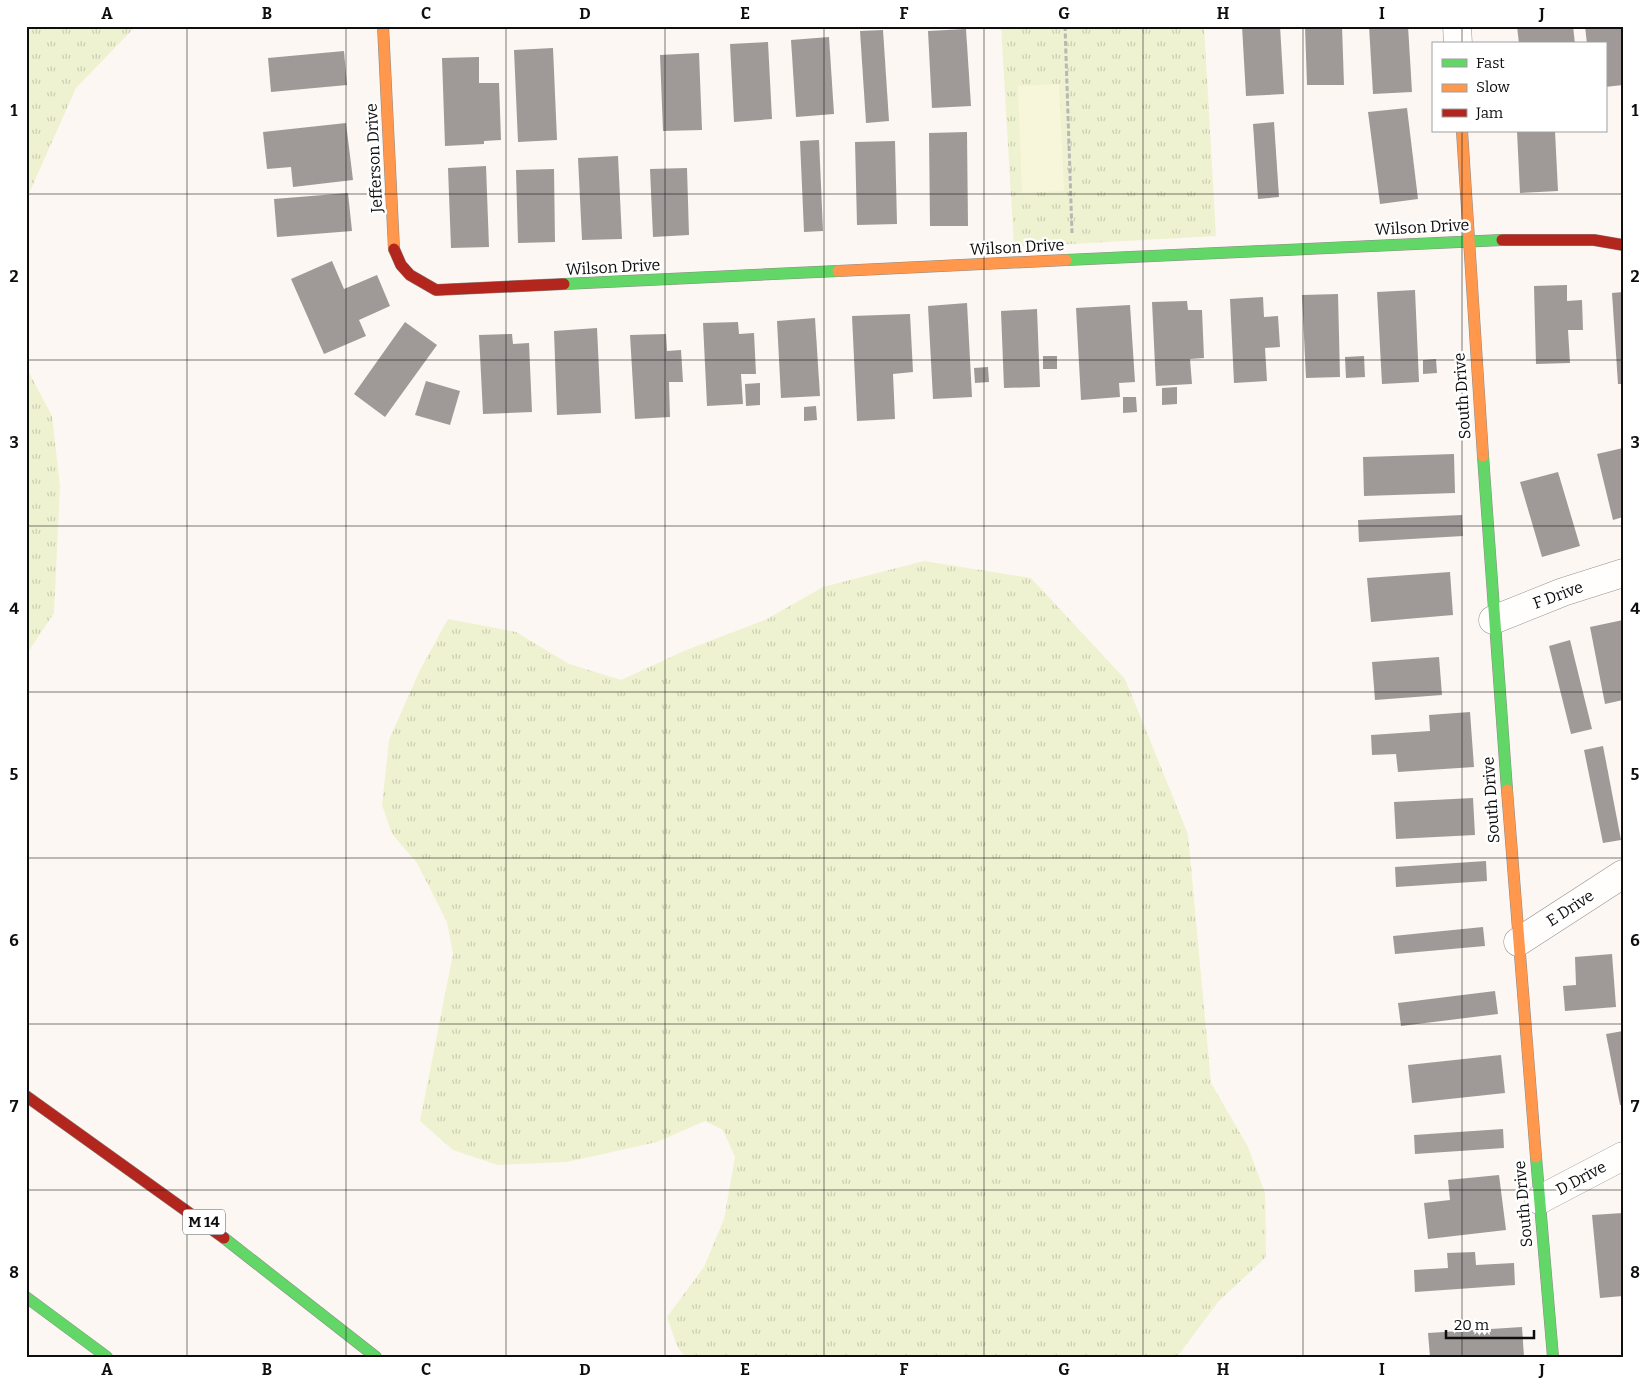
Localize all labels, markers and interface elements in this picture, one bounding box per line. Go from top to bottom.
text: A [101,4,113,23]
text: B [262,4,272,23]
text: C [421,4,431,23]
text: D [579,4,591,23]
text: E [740,4,750,23]
text: F [900,4,909,23]
text: G [1058,4,1070,23]
text: H [1217,4,1230,23]
text: I [1379,4,1385,23]
text: J [1538,4,1545,23]
legend [1432,42,1606,132]
text: Fast [1476,54,1505,72]
text: Slow [1476,78,1511,96]
text: 1 [11,101,18,120]
text: 1 [1632,101,1639,120]
street label: Jefferson Drive [362,103,386,214]
text: Jam [1475,104,1504,122]
street label: Wilson Drive [1374,215,1470,239]
street label: Wilson Drive [969,235,1065,259]
street label: Wilson Drive [565,255,661,279]
text: 2 [9,267,19,286]
text: 2 [1630,267,1640,286]
street label: South Drive [1449,352,1475,440]
text: 3 [9,433,19,452]
text: 3 [1630,433,1640,452]
street label: F Drive [1530,577,1586,613]
text: 4 [9,599,19,618]
text: 4 [1630,599,1640,618]
street label: South Drive [1478,756,1504,844]
text: 5 [10,765,19,784]
text: 5 [1631,765,1640,784]
street label: E Drive [1543,886,1597,930]
text: 6 [9,931,19,950]
text: 6 [1630,931,1640,950]
text: 7 [10,1097,19,1116]
text: 7 [1631,1097,1640,1116]
street label: D Drive [1553,1157,1609,1199]
street label: South Drive [1510,1160,1536,1248]
road number: M 14 [183,1210,225,1234]
text: 8 [9,1263,19,1282]
text: 8 [1630,1263,1640,1282]
scale bar [1446,1308,1534,1340]
text: 20 m [1454,1316,1490,1334]
text: A [101,1360,113,1379]
text: B [262,1360,272,1379]
text: C [421,1360,431,1379]
text: D [579,1360,591,1379]
text: E [740,1360,750,1379]
text: F [900,1360,909,1379]
text: G [1058,1360,1070,1379]
text: H [1217,1360,1230,1379]
text: I [1379,1360,1385,1379]
text: J [1538,1360,1545,1379]

